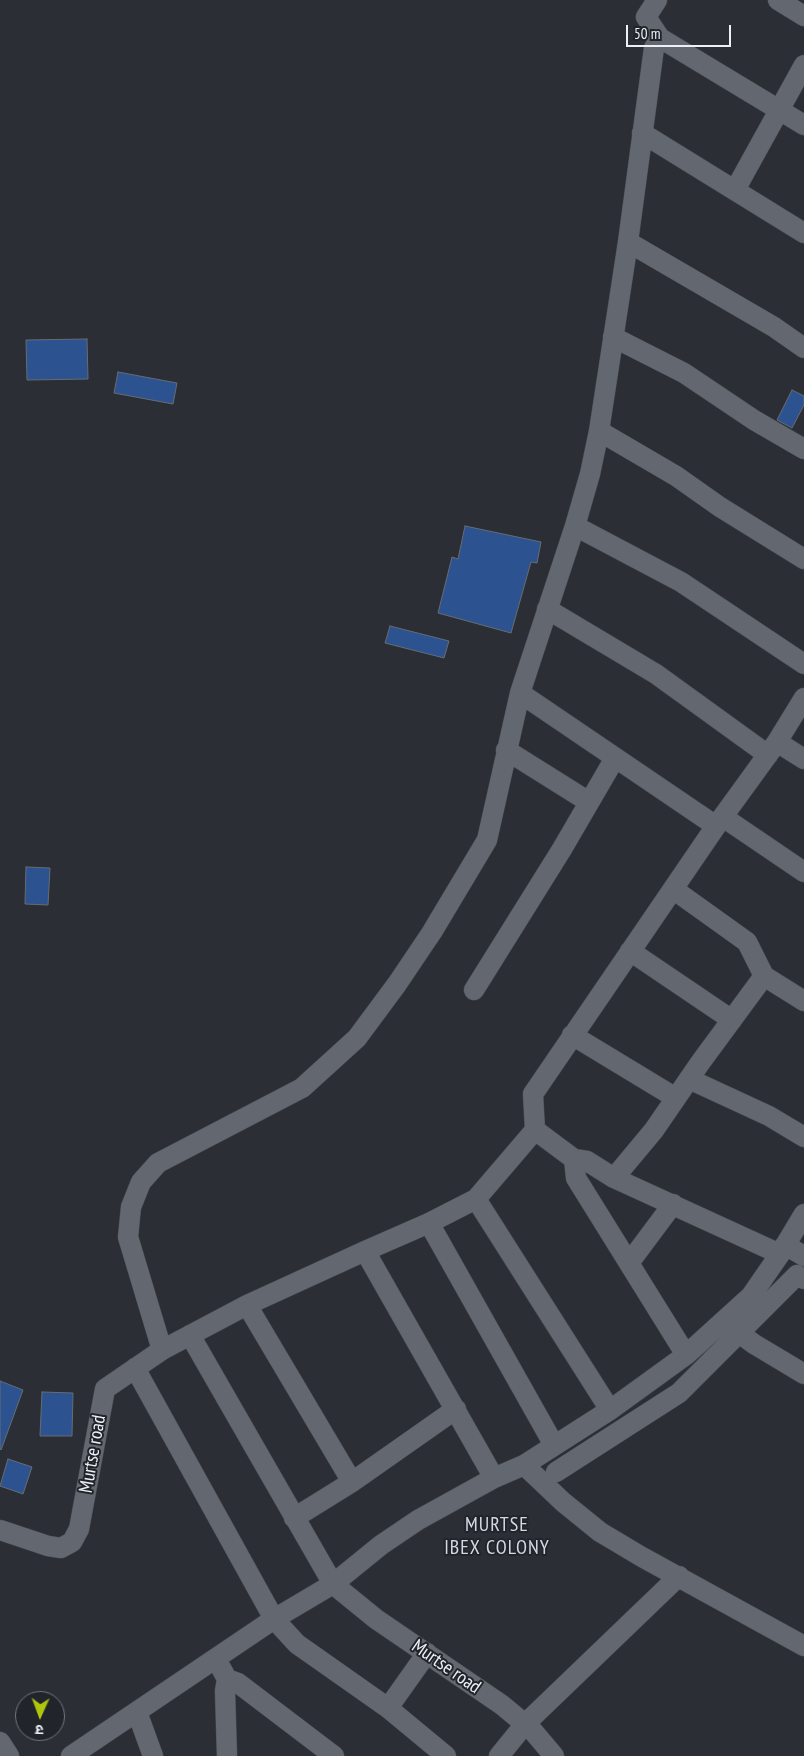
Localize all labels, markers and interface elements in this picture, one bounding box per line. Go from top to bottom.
scale bar [629,15,734,47]
text: 50 m [634,24,660,43]
street label: Murtse road [75,1413,111,1495]
district label: MURTSE IBEX COLONY [443,1513,551,1560]
street label: Murtse road [407,1635,485,1699]
north arrow [15,1691,65,1741]
text: उ [35,1721,44,1739]

